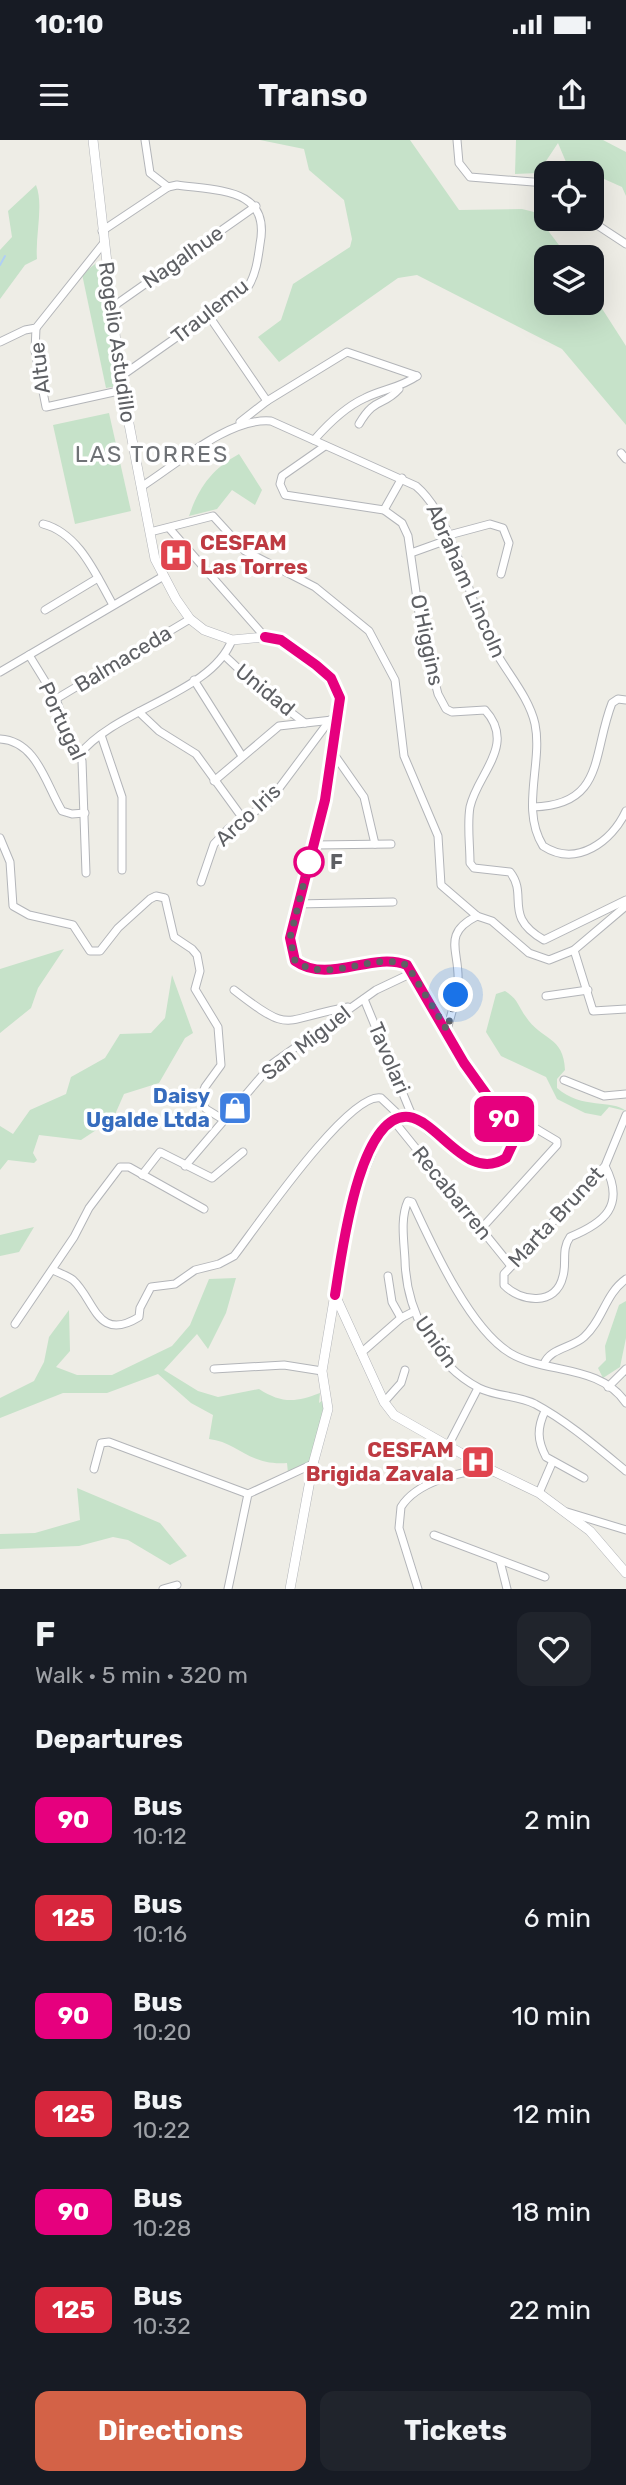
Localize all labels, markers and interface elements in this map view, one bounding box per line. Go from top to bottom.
text: 10:10 [35,9,104,40]
icon: menu [35,76,73,114]
text: Transo [258,76,368,114]
icon: share [553,76,591,114]
map controls [534,161,604,315]
button: locate [534,161,604,231]
street label: Nagalhue [138,220,228,293]
button: layers [534,245,604,315]
street label: Rogelio Astudillo [94,260,141,424]
street label: Traulemu [166,273,253,348]
street label: Altue [24,341,55,395]
district label: LAS TORRES [75,440,229,468]
street label: Abraham Lincoln [421,500,511,661]
place label: CESFAM Las Torres [200,530,308,579]
hospital icon: CESFAM Las Torres [157,536,195,574]
street label: O'Higgins [406,592,449,688]
street label: Balmaceda [70,620,176,697]
street label: Unidad [231,658,300,721]
street label: Portugal [33,678,91,764]
street label: Arco Iris [210,778,285,851]
marker: F [294,847,324,877]
place label: F [330,849,343,874]
your location [438,977,473,1012]
street label: San Miguel [256,1000,355,1085]
street label: Tavolari [363,1019,416,1097]
place label: Daisy Ugalde Ltda [86,1083,210,1132]
shop icon: Daisy Ugalde Ltda [216,1089,254,1127]
line badge: 90 [472,1096,536,1142]
text: 90 [488,1105,520,1133]
street label: Recabarren [407,1141,498,1244]
street label: Marta Brunet [503,1161,609,1272]
street label: Unión [410,1311,463,1372]
place label: CESFAM Brigida Zavala [306,1437,454,1486]
hospital icon: CESFAM Brigida Zavala [459,1443,497,1481]
button: heart [517,1612,591,1686]
text: F [35,1615,55,1654]
text: Walk · 5 min · 320 m [35,1661,248,1689]
text: Departures [35,1724,183,1755]
text: Bus [133,1791,182,1822]
text: 2 min [524,1805,591,1836]
text: 90 [58,1806,89,1834]
text: 10:12 [133,1822,187,1850]
text: Bus [133,1889,182,1920]
text: 6 min [524,1903,591,1934]
text: 125 [52,1904,95,1932]
text: 10:16 [133,1920,187,1948]
text: Bus [133,1987,182,2018]
text: 10 min [512,2001,591,2032]
text: 90 [58,2002,89,2030]
text: 10:20 [133,2018,191,2046]
text: Bus [133,2085,182,2116]
text: 12 min [513,2099,591,2130]
text: 125 [52,2100,95,2128]
text: 10:22 [133,2116,190,2144]
text: Bus [133,2183,182,2214]
text: 18 min [512,2197,591,2228]
text: 90 [58,2198,89,2226]
text: 10:28 [133,2214,191,2242]
text: Bus [133,2281,182,2312]
text: 22 min [509,2295,591,2326]
text: 125 [52,2296,95,2324]
text: 10:32 [133,2312,191,2340]
button: Directions [35,2391,306,2471]
button: Tickets [320,2391,591,2471]

